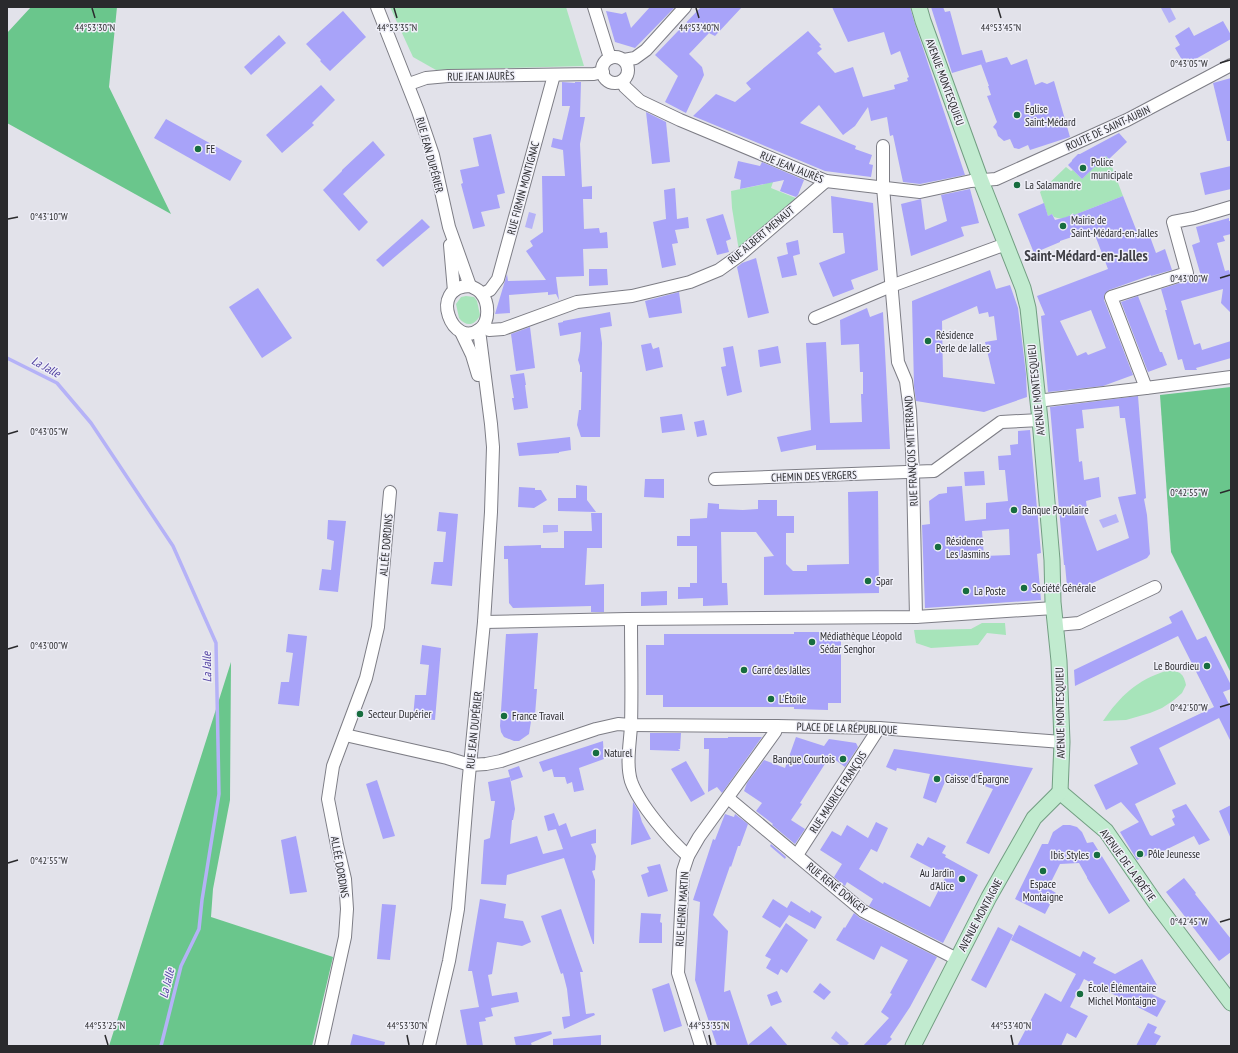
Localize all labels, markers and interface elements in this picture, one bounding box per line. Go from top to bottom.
text: 44°53'30"N [75,21,115,34]
text: 44°53'35"N [377,21,417,34]
text: 44°53'40"N [679,21,719,34]
text: 44°53'45"N [981,21,1021,34]
street label: AVENUE MONTESQUIEU [923,37,967,128]
text: 0°43'05"W [1170,57,1208,70]
street label: RUE JEAN JAURÈS [447,68,515,84]
place label: Église Saint-Médard [1025,102,1076,129]
street label: ROUTE DE SAINT-AUBIN [1064,102,1152,154]
marker: Église Saint-Médard [1012,110,1022,120]
street label: RUE JEAN DUPÉRIER [413,116,447,194]
street label: RUE FIRMIN MONTIGNAC [504,140,542,236]
place label: FE [206,142,216,156]
marker: FE [193,144,203,154]
street label: RUE JEAN JAURÈS [758,148,826,186]
place label: Police municipale [1091,155,1133,182]
marker: Police municipale [1078,163,1088,173]
place label: La Salamandre [1025,178,1081,192]
marker: La Salamandre [1012,180,1022,190]
street label: RUE ALBERT MENAUT [725,203,797,267]
text: 0°43'10"W [30,210,68,223]
place label: Mairie de Saint-Médard-en-Jalles [1071,213,1158,240]
marker: Mairie de Saint-Médard-en-Jalles [1058,221,1068,231]
district label: Saint-Médard-en-Jalles [1024,246,1148,265]
text: 0°43'00"W [1170,272,1208,285]
place label: Résidence Perle de Jalles [936,328,990,355]
marker: Résidence Perle de Jalles [923,336,933,346]
street label: AVENUE MONTESQUIEU [1024,344,1048,436]
water label: La Jalle [29,353,64,381]
street label: RUE FRANÇOIS MITTERRAND [901,395,921,507]
text: 0°43'05"W [30,425,68,438]
street label: CHEMIN DES VERGERS [771,467,857,484]
text: 0°42'55"W [1170,486,1208,499]
place label: Banque Populaire [1022,503,1089,517]
marker: Banque Populaire [1009,505,1019,515]
street label: ALLÉE DORDINS [376,513,396,577]
place label: Résidence Les Jasmins [946,534,990,561]
marker: Résidence Les Jasmins [933,542,943,552]
place label: Spar [876,574,893,588]
marker: Spar [863,576,873,586]
place label: Société Générale [1032,581,1096,595]
marker: Société Générale [1019,583,1029,593]
place label: La Poste [974,584,1006,598]
marker: La Poste [961,586,971,596]
place label: Médiathèque Léopold Sédar Senghor [820,629,902,656]
marker: Médiathèque Léopold Sédar Senghor [807,637,817,647]
text: 0°43'00"W [30,639,68,652]
water label: La Jalle [199,651,214,682]
place label: Le Bourdieu [1154,659,1199,673]
marker: Le Bourdieu [1202,661,1212,671]
place label: Carré des Jalles [752,663,810,677]
marker: Carré des Jalles [739,665,749,675]
street label: AVENUE MONTESQUIEU [1052,667,1068,759]
street label: RUE JEAN DUPÉRIER [463,691,485,769]
place label: L'Étoile [779,692,807,706]
marker: L'Étoile [766,694,776,704]
text: 0°42'50"W [1170,701,1208,714]
place label: Secteur Dupérier [368,707,432,721]
marker: Secteur Dupérier [355,709,365,719]
place label: France Travail [512,709,565,723]
marker: France Travail [499,711,509,721]
street label: PLACE DE LA RÉPUBLIQUE [796,719,898,737]
place label: Naturel [604,746,633,760]
marker: Naturel [591,748,601,758]
street label: RUE MAURICE FRANÇOIS [806,748,870,836]
place label: Banque Courtois [773,752,835,766]
marker: Banque Courtois [838,754,848,764]
place label: Caisse d'Épargne [945,772,1009,786]
marker: Caisse d'Épargne [932,774,942,784]
street label: AVENUE DE LA BOÉTIE [1097,826,1159,904]
street label: ALLÉE DORDINS [328,835,352,899]
place label: Pôle Jeunesse [1148,847,1201,861]
place label: Ibis Styles [1051,848,1089,862]
marker: Pôle Jeunesse [1135,849,1145,859]
marker: Ibis Styles [1092,850,1102,860]
text: 0°42'55"W [30,854,68,867]
street label: RUE RENÉ DONGEY [804,859,870,917]
place label: Au Jardin d'Alice [920,866,954,893]
marker: Espace Montaigne [1038,866,1048,876]
street label: RUE HENRI MARTIN [672,871,692,947]
marker: Au Jardin d'Alice [957,874,967,884]
street label: AVENUE MONTAIGNE [955,876,1005,954]
place label: Espace Montaigne [1023,877,1064,904]
text: 0°42'45"W [1170,915,1208,928]
water label: La Jalle [156,965,178,999]
place label: École Élémentaire Michel Montaigne [1088,981,1157,1008]
marker: École Élémentaire Michel Montaigne [1075,989,1085,999]
text: 44°53'25"N [85,1019,125,1032]
text: 44°53'30"N [387,1019,427,1032]
text: 44°53'35"N [689,1019,729,1032]
text: 44°53'40"N [991,1019,1031,1032]

